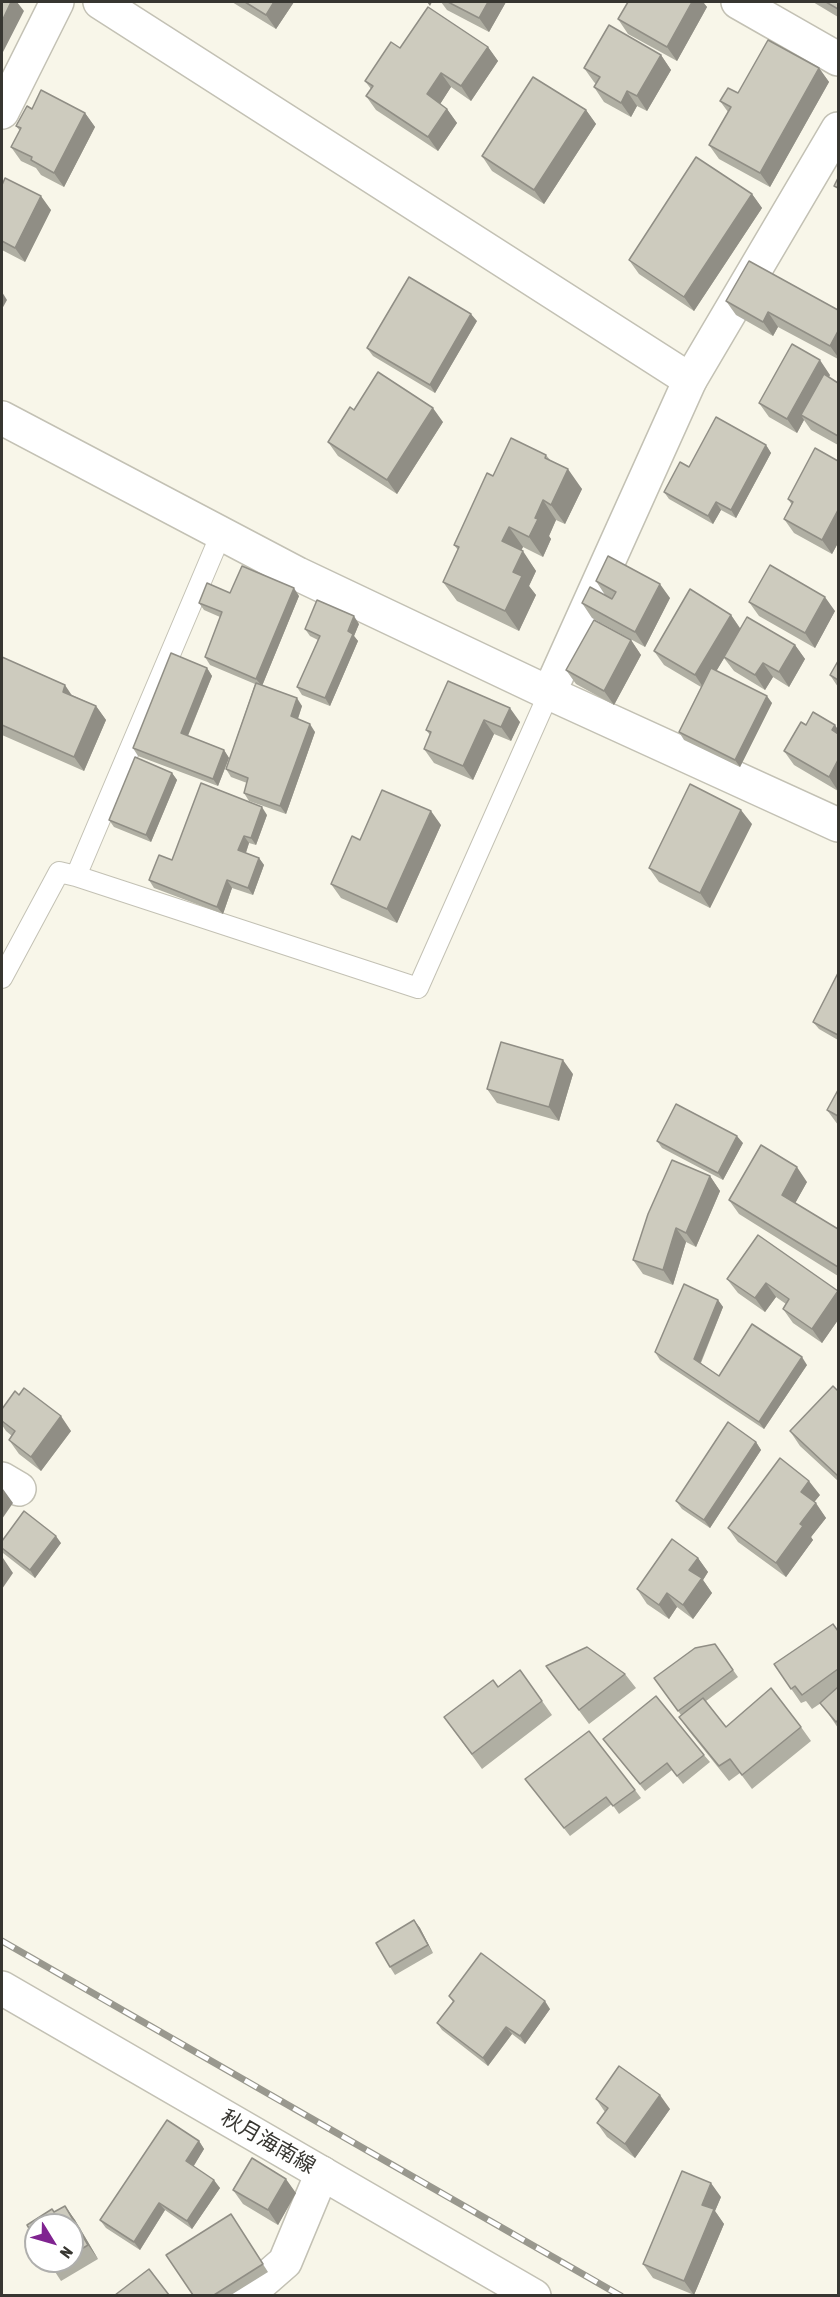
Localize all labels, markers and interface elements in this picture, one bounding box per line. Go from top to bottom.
street label: 秋月海南線 [216,2105,320,2179]
north arrow [24,2213,84,2273]
text: N [57,2243,77,2262]

